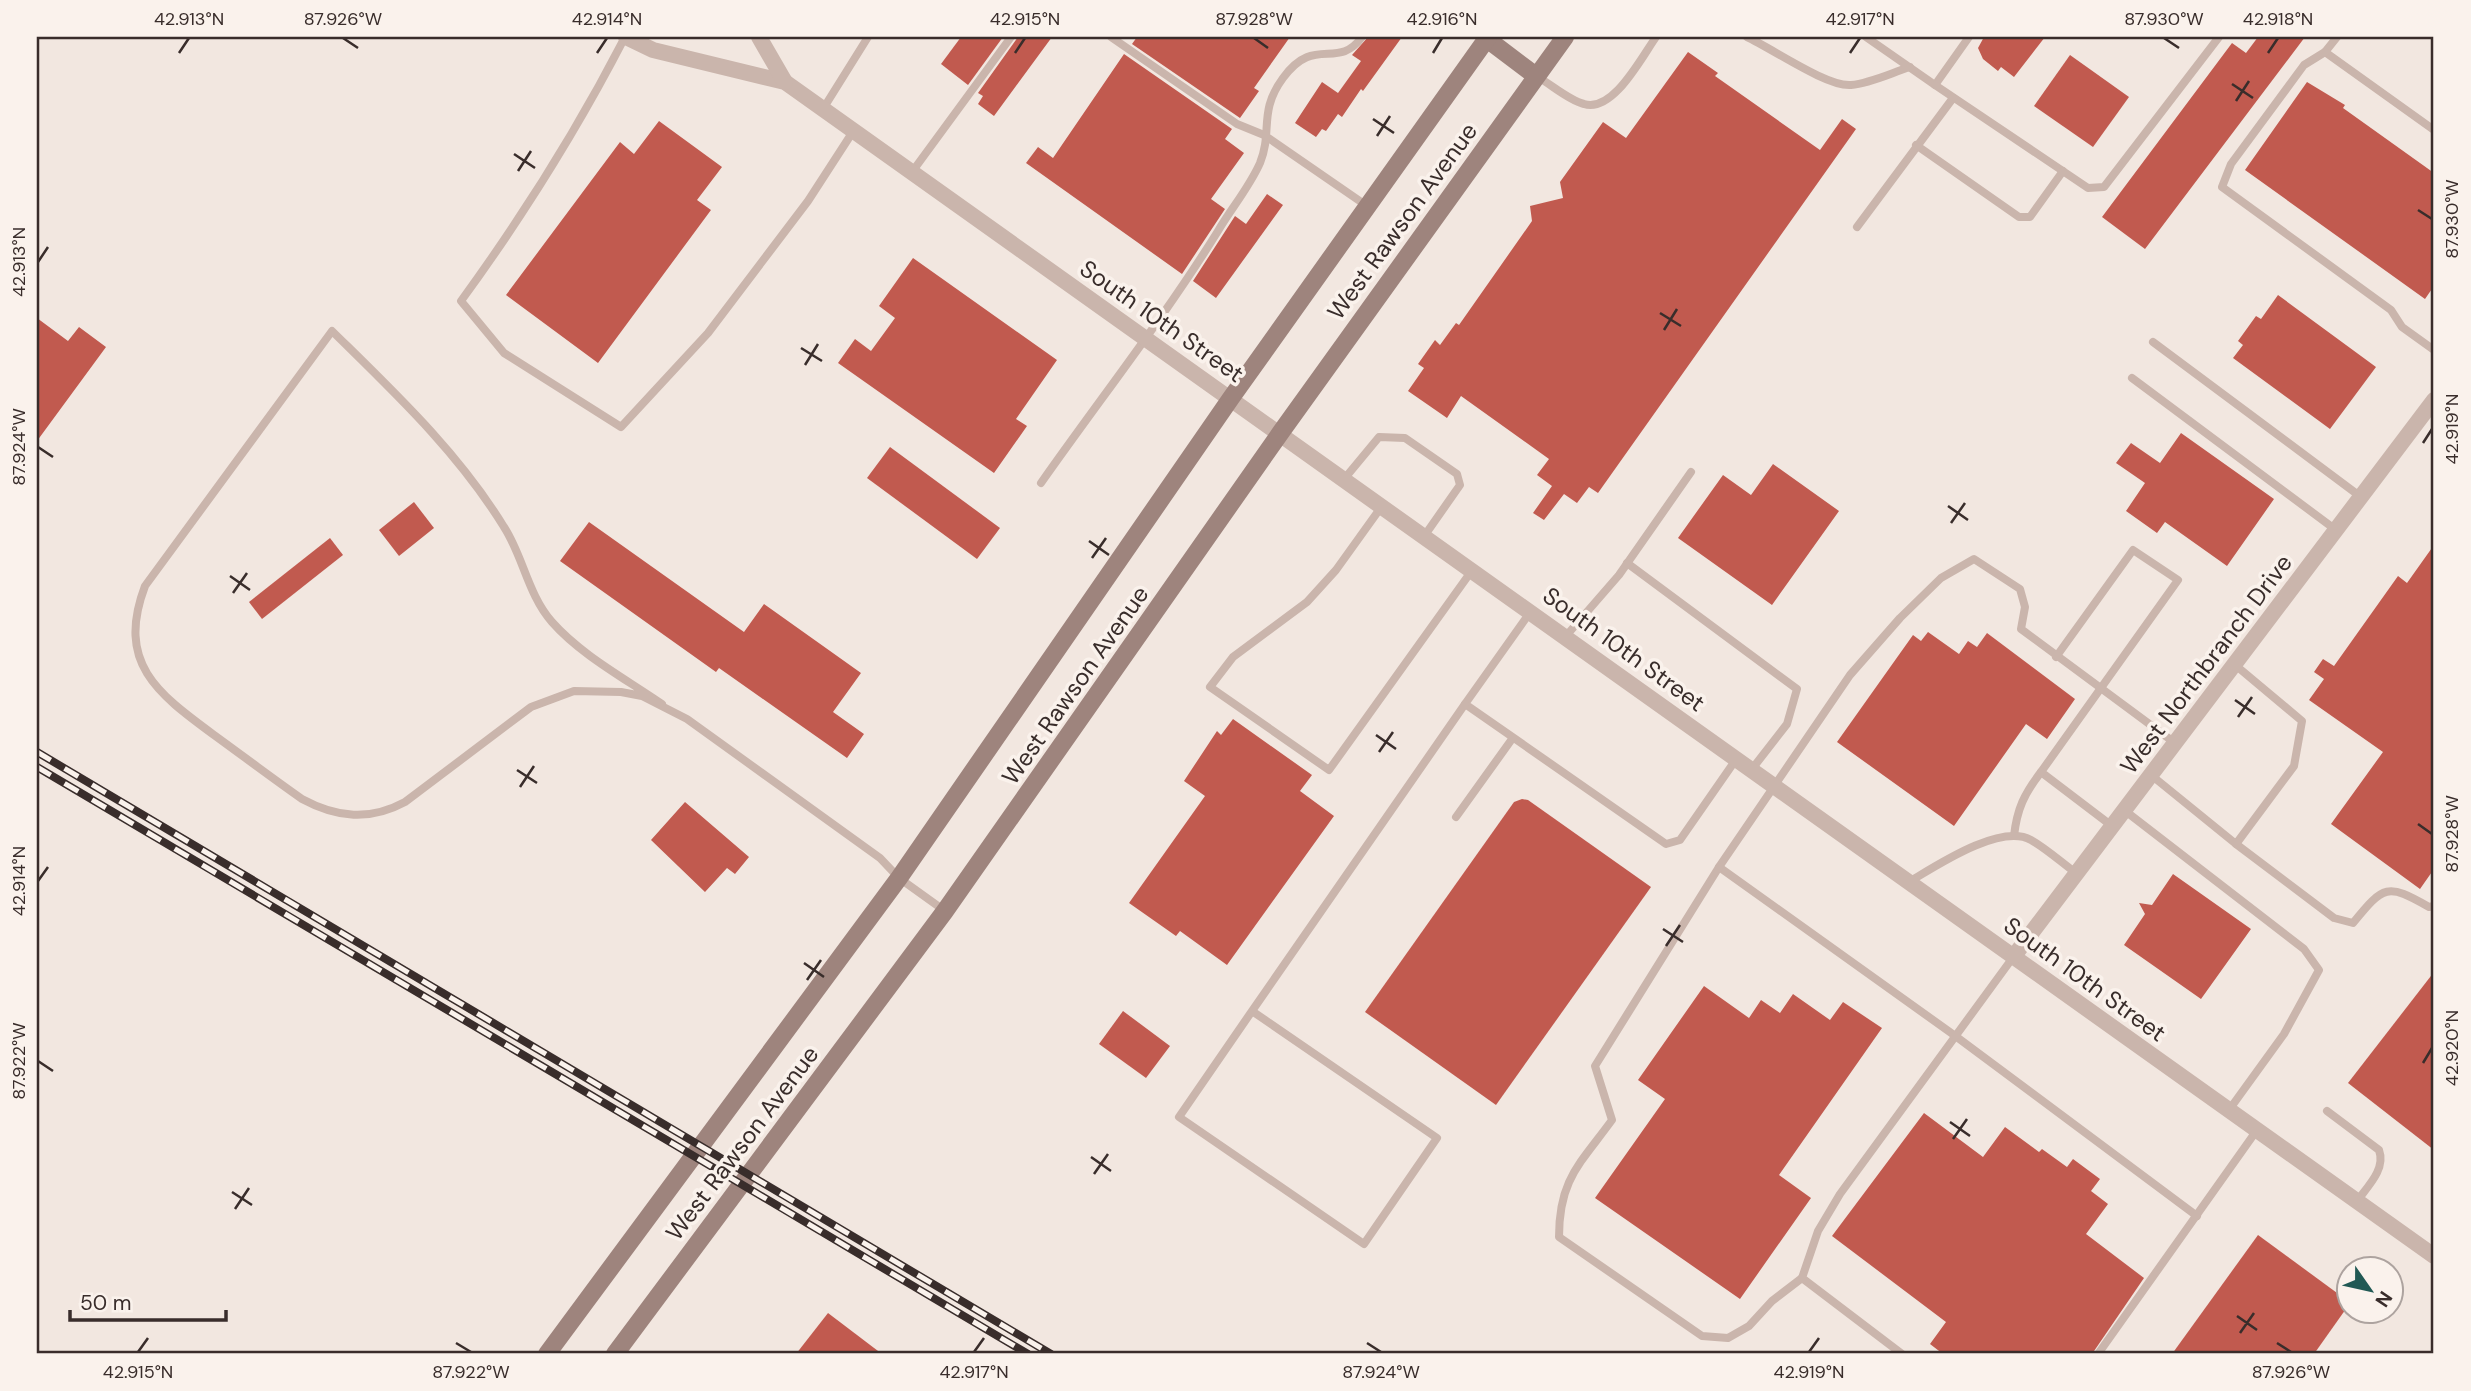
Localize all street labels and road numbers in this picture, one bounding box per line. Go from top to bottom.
street label: West Rawson Avenue [1320,116,1484,326]
street label: South 10th Street [1074,253,1250,389]
street label: West Northbranch Drive [2113,548,2299,780]
street label: West Rawson Avenue [995,579,1155,791]
street label: South 10th Street [1537,580,1711,718]
street label: South 10th Street [1998,910,2172,1048]
street label: West Rawson Avenue [659,1039,825,1247]

